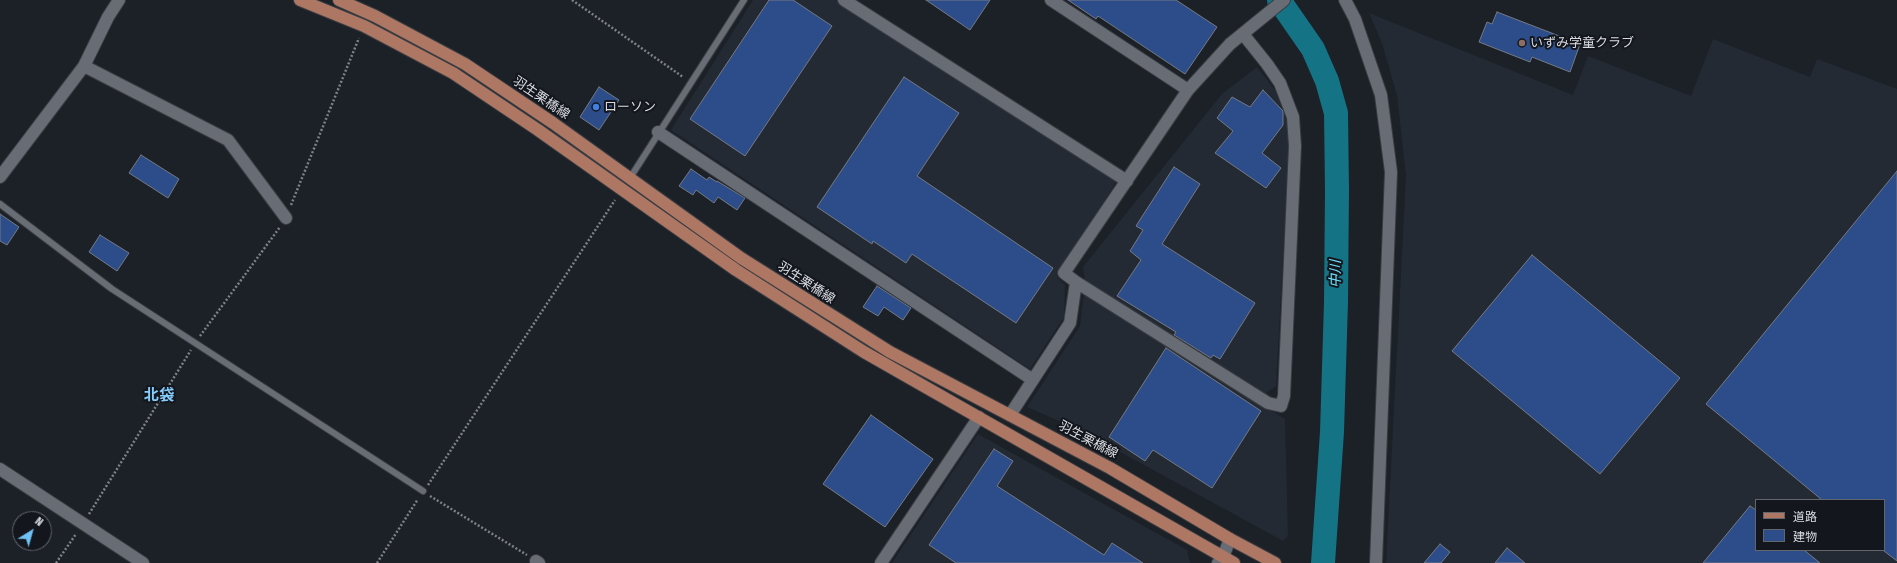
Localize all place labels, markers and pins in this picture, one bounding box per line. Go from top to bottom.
place label: いずみ学童クラブ [1530,35,1634,51]
marker: いずみ学童クラブ [1517,38,1527,48]
place label: ローソン [604,99,656,115]
marker: ローソン [591,102,601,112]

